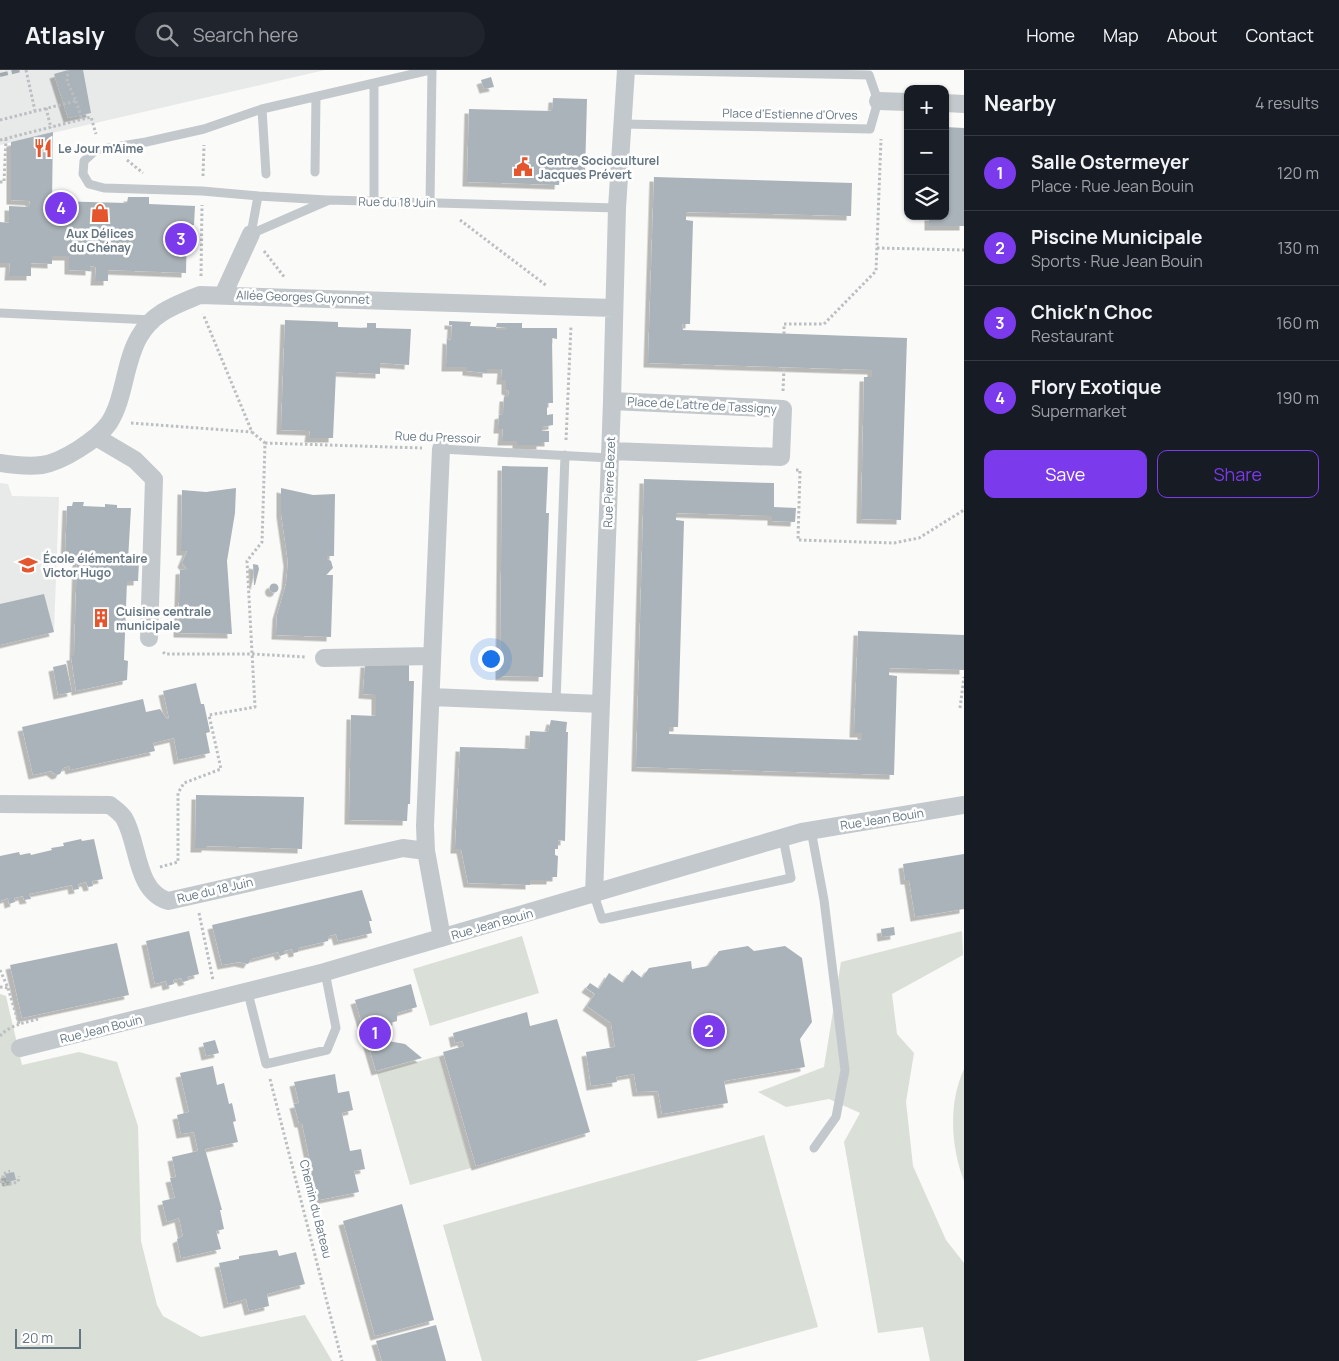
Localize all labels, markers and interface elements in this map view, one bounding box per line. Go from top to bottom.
search box [135,12,485,57]
text: Atlasly [25,18,105,51]
icon: search [153,21,181,49]
text: Search here [193,22,298,48]
text: Home [1026,23,1075,47]
text: Map [1103,23,1139,47]
text: About [1167,23,1217,47]
text: Contact [1245,23,1314,47]
map controls [904,85,949,220]
button: + [904,85,949,130]
text: Nearby [984,89,1056,117]
text: 4 results [1255,92,1319,114]
street label: Place d'Estienne d'Orves [722,104,858,124]
button: − [904,130,949,175]
restaurant icon: Le Jour m'Aime [32,137,54,159]
place label: Le Jour m'Aime [58,140,143,157]
text: Salle Ostermeyer [1031,149,1189,175]
place label: Centre Socioculturel Jacques Prévert [538,152,659,183]
public building icon: Centre Socioculturel Jacques Prévert [512,156,534,178]
text: 1 [996,162,1004,184]
text: 120 m [1277,162,1319,184]
button: layers [904,175,949,220]
text: Place · Rue Jean Bouin [1031,175,1194,197]
pin: 4 [45,189,77,227]
street label: Rue du 18 Juin [358,193,436,211]
shop icon: Aux Délices du Chénay [89,202,111,224]
pin: 3 [165,220,197,258]
text: Piscine Municipale [1031,224,1202,250]
place label: Aux Délices du Chénay [66,225,134,256]
text: 2 [995,237,1005,259]
text: 130 m [1277,237,1319,259]
text: Sports · Rue Jean Bouin [1031,250,1203,272]
street label: Allée Georges Guyonnet [236,286,370,308]
text: Chick'n Choc [1031,299,1153,325]
text: 3 [995,312,1005,334]
text: 160 m [1276,312,1319,334]
text: Restaurant [1031,325,1114,347]
text: Flory Exotique [1031,374,1161,400]
text: 4 [995,387,1005,409]
text: 190 m [1276,387,1319,409]
street label: Place de Lattre de Tassigny [627,393,778,417]
text: Supermarket [1031,400,1127,422]
street label: Rue du Pressoir [395,427,482,447]
street label: Rue Pierre Bezet [599,436,619,528]
button: Save [984,450,1147,498]
button: Share [1157,450,1319,498]
place label: École élémentaire Victor Hugo [43,550,147,581]
school or university icon: École élémentaire Victor Hugo [17,554,39,576]
place label: Cuisine centrale municipale [116,603,211,634]
building icon: Cuisine centrale municipale [90,607,112,629]
your location [478,646,504,672]
street label: Rue Jean Bouin [839,804,925,834]
street label: Rue du 18 Juin [175,873,255,907]
street label: Rue Jean Bouin [449,904,535,944]
street label: Rue Jean Bouin [58,1011,144,1047]
pin: 2 [693,1012,725,1050]
pin: 1 [359,1014,391,1052]
street label: Chemin du Bateau [296,1158,336,1260]
scale bar [15,1326,81,1349]
text: 20 m [22,1328,53,1347]

